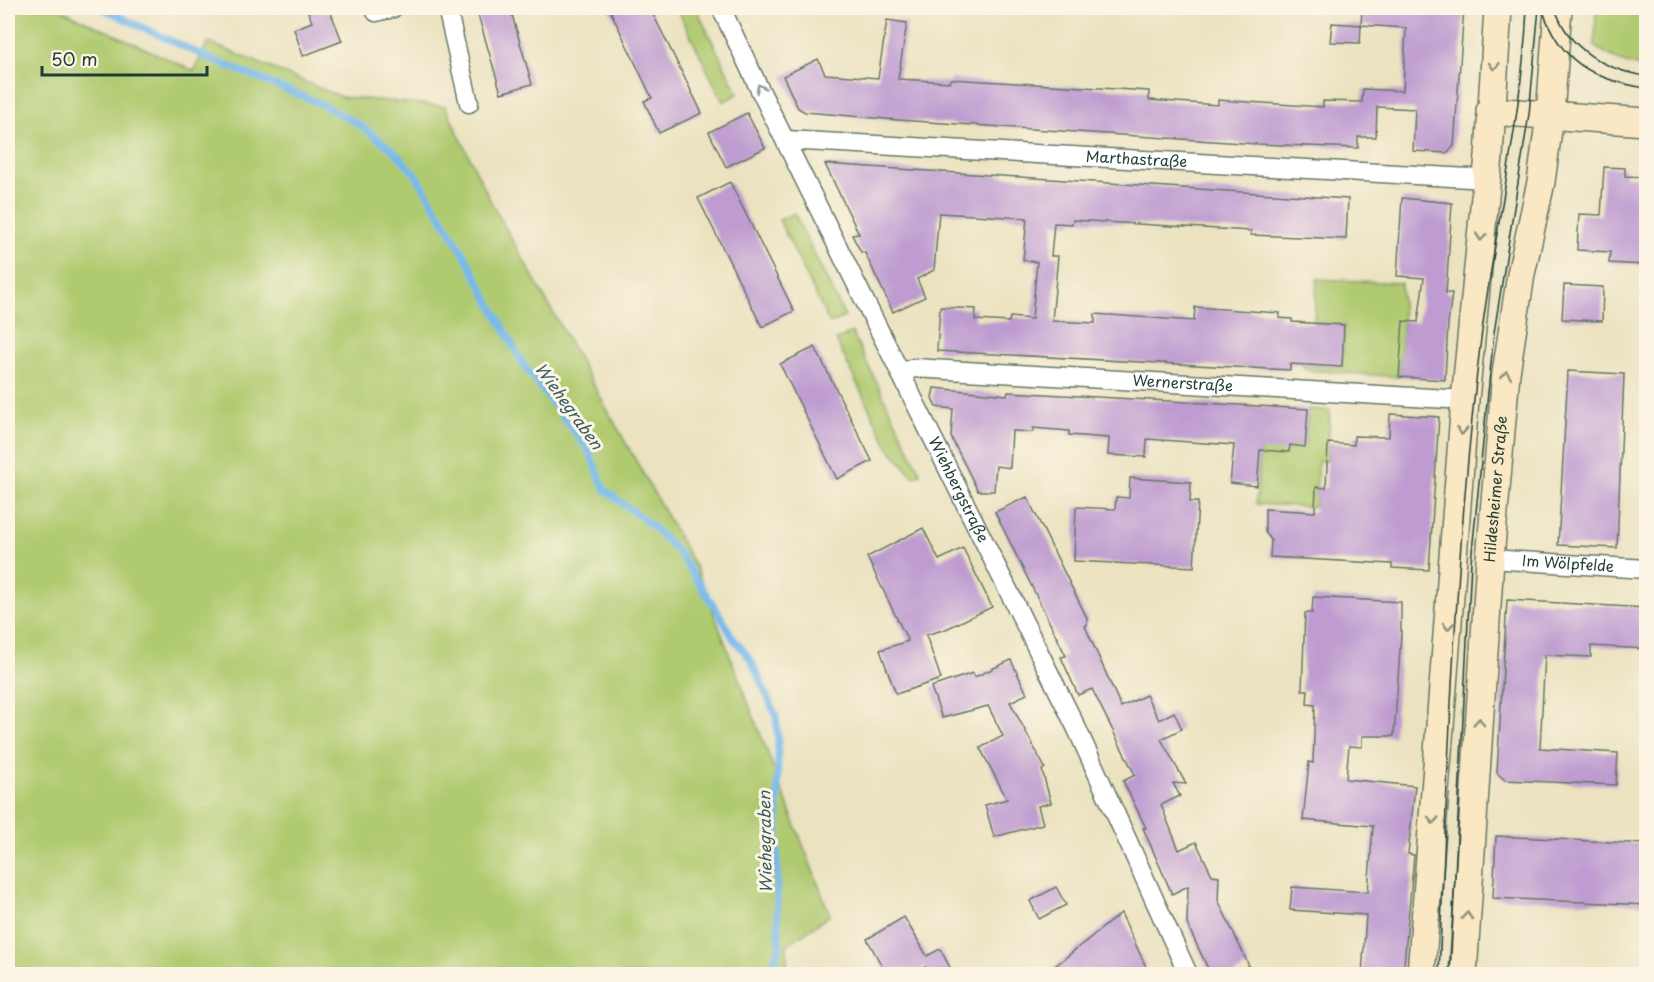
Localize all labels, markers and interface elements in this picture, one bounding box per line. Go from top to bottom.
scale bar [42,39,207,77]
text: 50 m [51,45,98,72]
one-way arrow [1487,61,1500,70]
one-way arrow [755,84,767,95]
street label: Marthastraße [1085,144,1188,172]
one-way arrow [1475,233,1488,242]
water label: Wiehegraben [530,357,610,455]
street label: Wernerstraße [1132,368,1234,397]
one-way arrow [1499,371,1512,380]
street label: Hildesheimer Straße [1477,415,1512,563]
one-way arrow [1456,427,1469,436]
street label: Wiehbergstraße [924,432,996,546]
street label: Im Wölpfelde [1521,548,1615,577]
one-way arrow [1441,621,1454,630]
one-way arrow [1473,717,1486,726]
water label: Wiehegraben [751,790,777,893]
one-way arrow [1427,816,1440,825]
one-way arrow [1460,912,1473,921]

